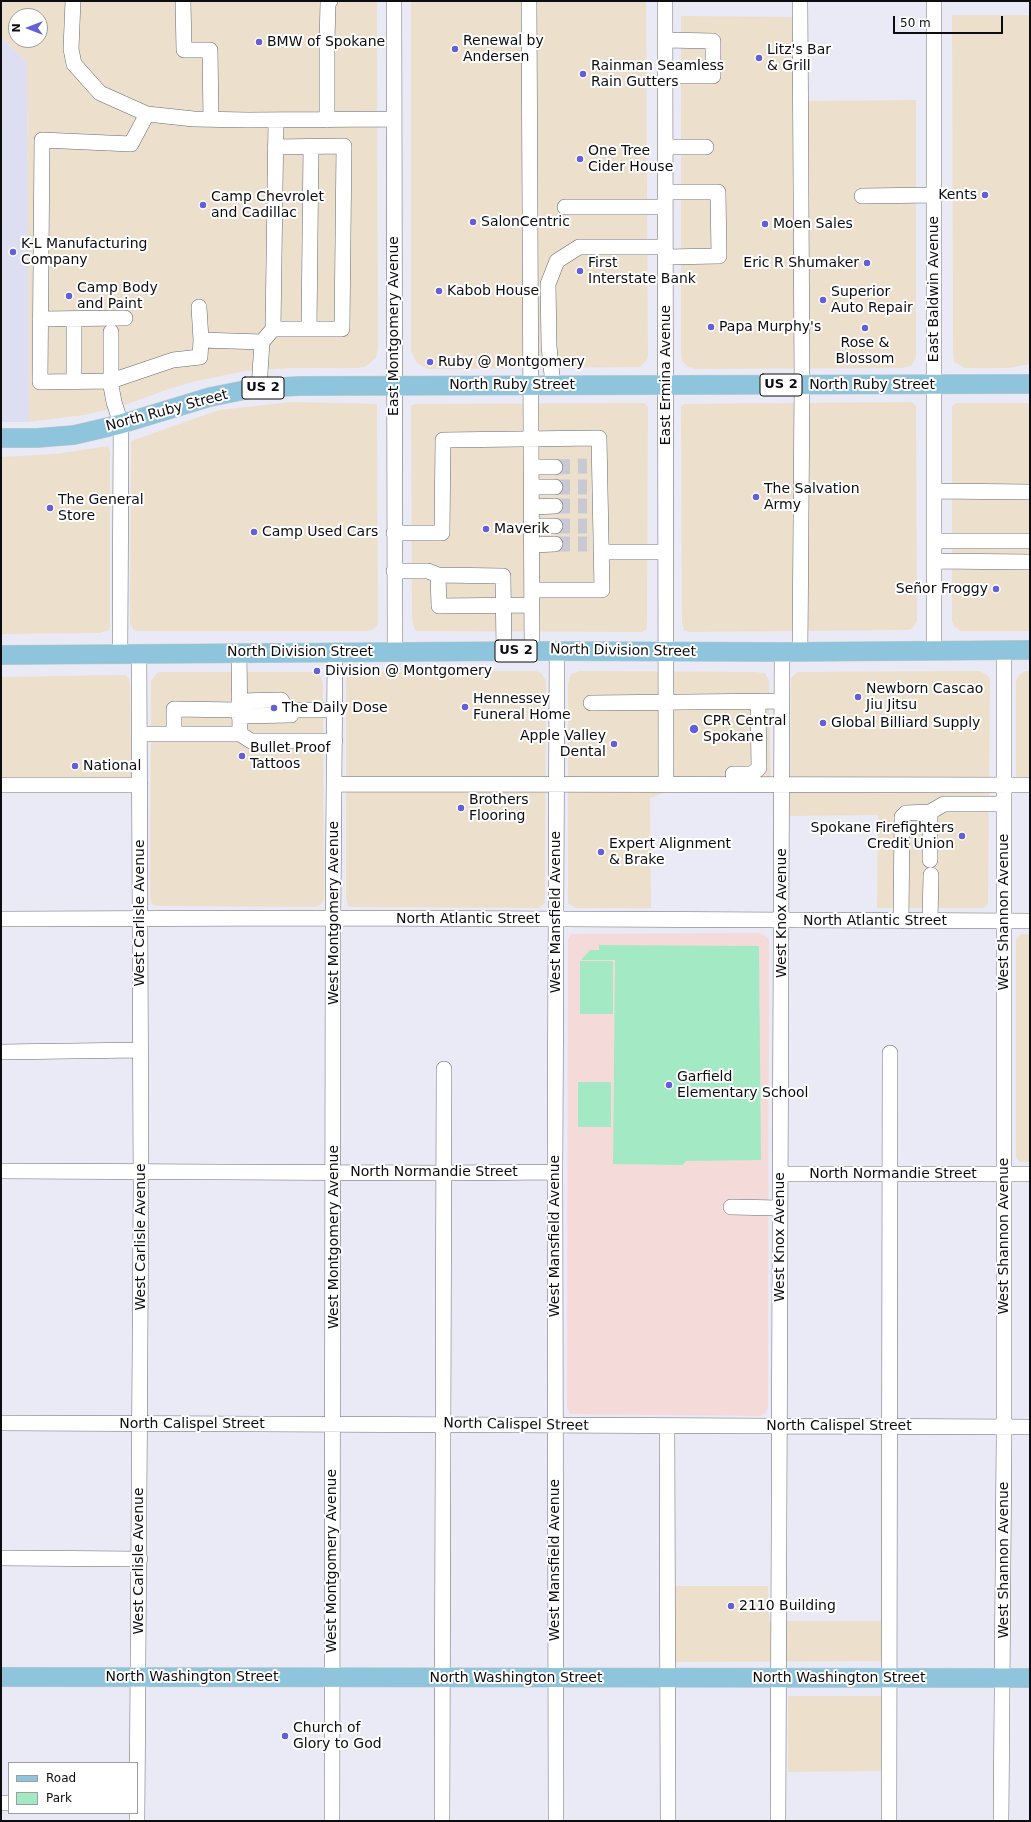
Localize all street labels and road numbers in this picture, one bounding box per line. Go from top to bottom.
street label: East Baldwin Avenue [926,216,942,362]
street label: East Montgomery Avenue [386,236,402,416]
street label: East Ermina Avenue [658,305,674,445]
road number: US 2 [760,374,802,396]
road number: US 2 [242,377,284,399]
street label: North Ruby Street [449,377,575,393]
street label: North Ruby Street [809,377,935,393]
street label: North Ruby Street [104,387,230,435]
road number: US 2 [495,640,537,662]
street label: North Division Street [550,641,696,661]
street label: North Division Street [227,644,373,660]
street label: West Montgomery Avenue [326,821,342,1005]
street label: West Mansfield Avenue [548,831,564,993]
street label: West Shannon Avenue [996,834,1012,990]
street label: West Carlisle Avenue [132,839,148,987]
street label: West Knox Avenue [774,848,790,978]
street label: North Atlantic Street [396,911,540,927]
street label: North Atlantic Street [803,913,947,929]
street label: West Montgomery Avenue [326,1145,342,1329]
street label: West Mansfield Avenue [547,1155,563,1317]
street label: West Shannon Avenue [996,1158,1012,1314]
street label: West Carlisle Avenue [133,1163,149,1311]
street label: North Normandie Street [350,1164,518,1180]
street label: North Normandie Street [809,1166,977,1182]
street label: West Knox Avenue [772,1172,788,1302]
street label: North Calispel Street [443,1415,589,1435]
street label: North Calispel Street [119,1416,265,1432]
street label: North Calispel Street [766,1418,912,1434]
street label: West Montgomery Avenue [324,1469,340,1653]
street label: West Mansfield Avenue [547,1479,563,1641]
street label: West Shannon Avenue [996,1482,1012,1638]
street label: West Carlisle Avenue [131,1487,147,1635]
street label: North Washington Street [106,1669,278,1685]
street label: North Washington Street [430,1670,602,1686]
street label: North Washington Street [753,1670,925,1686]

